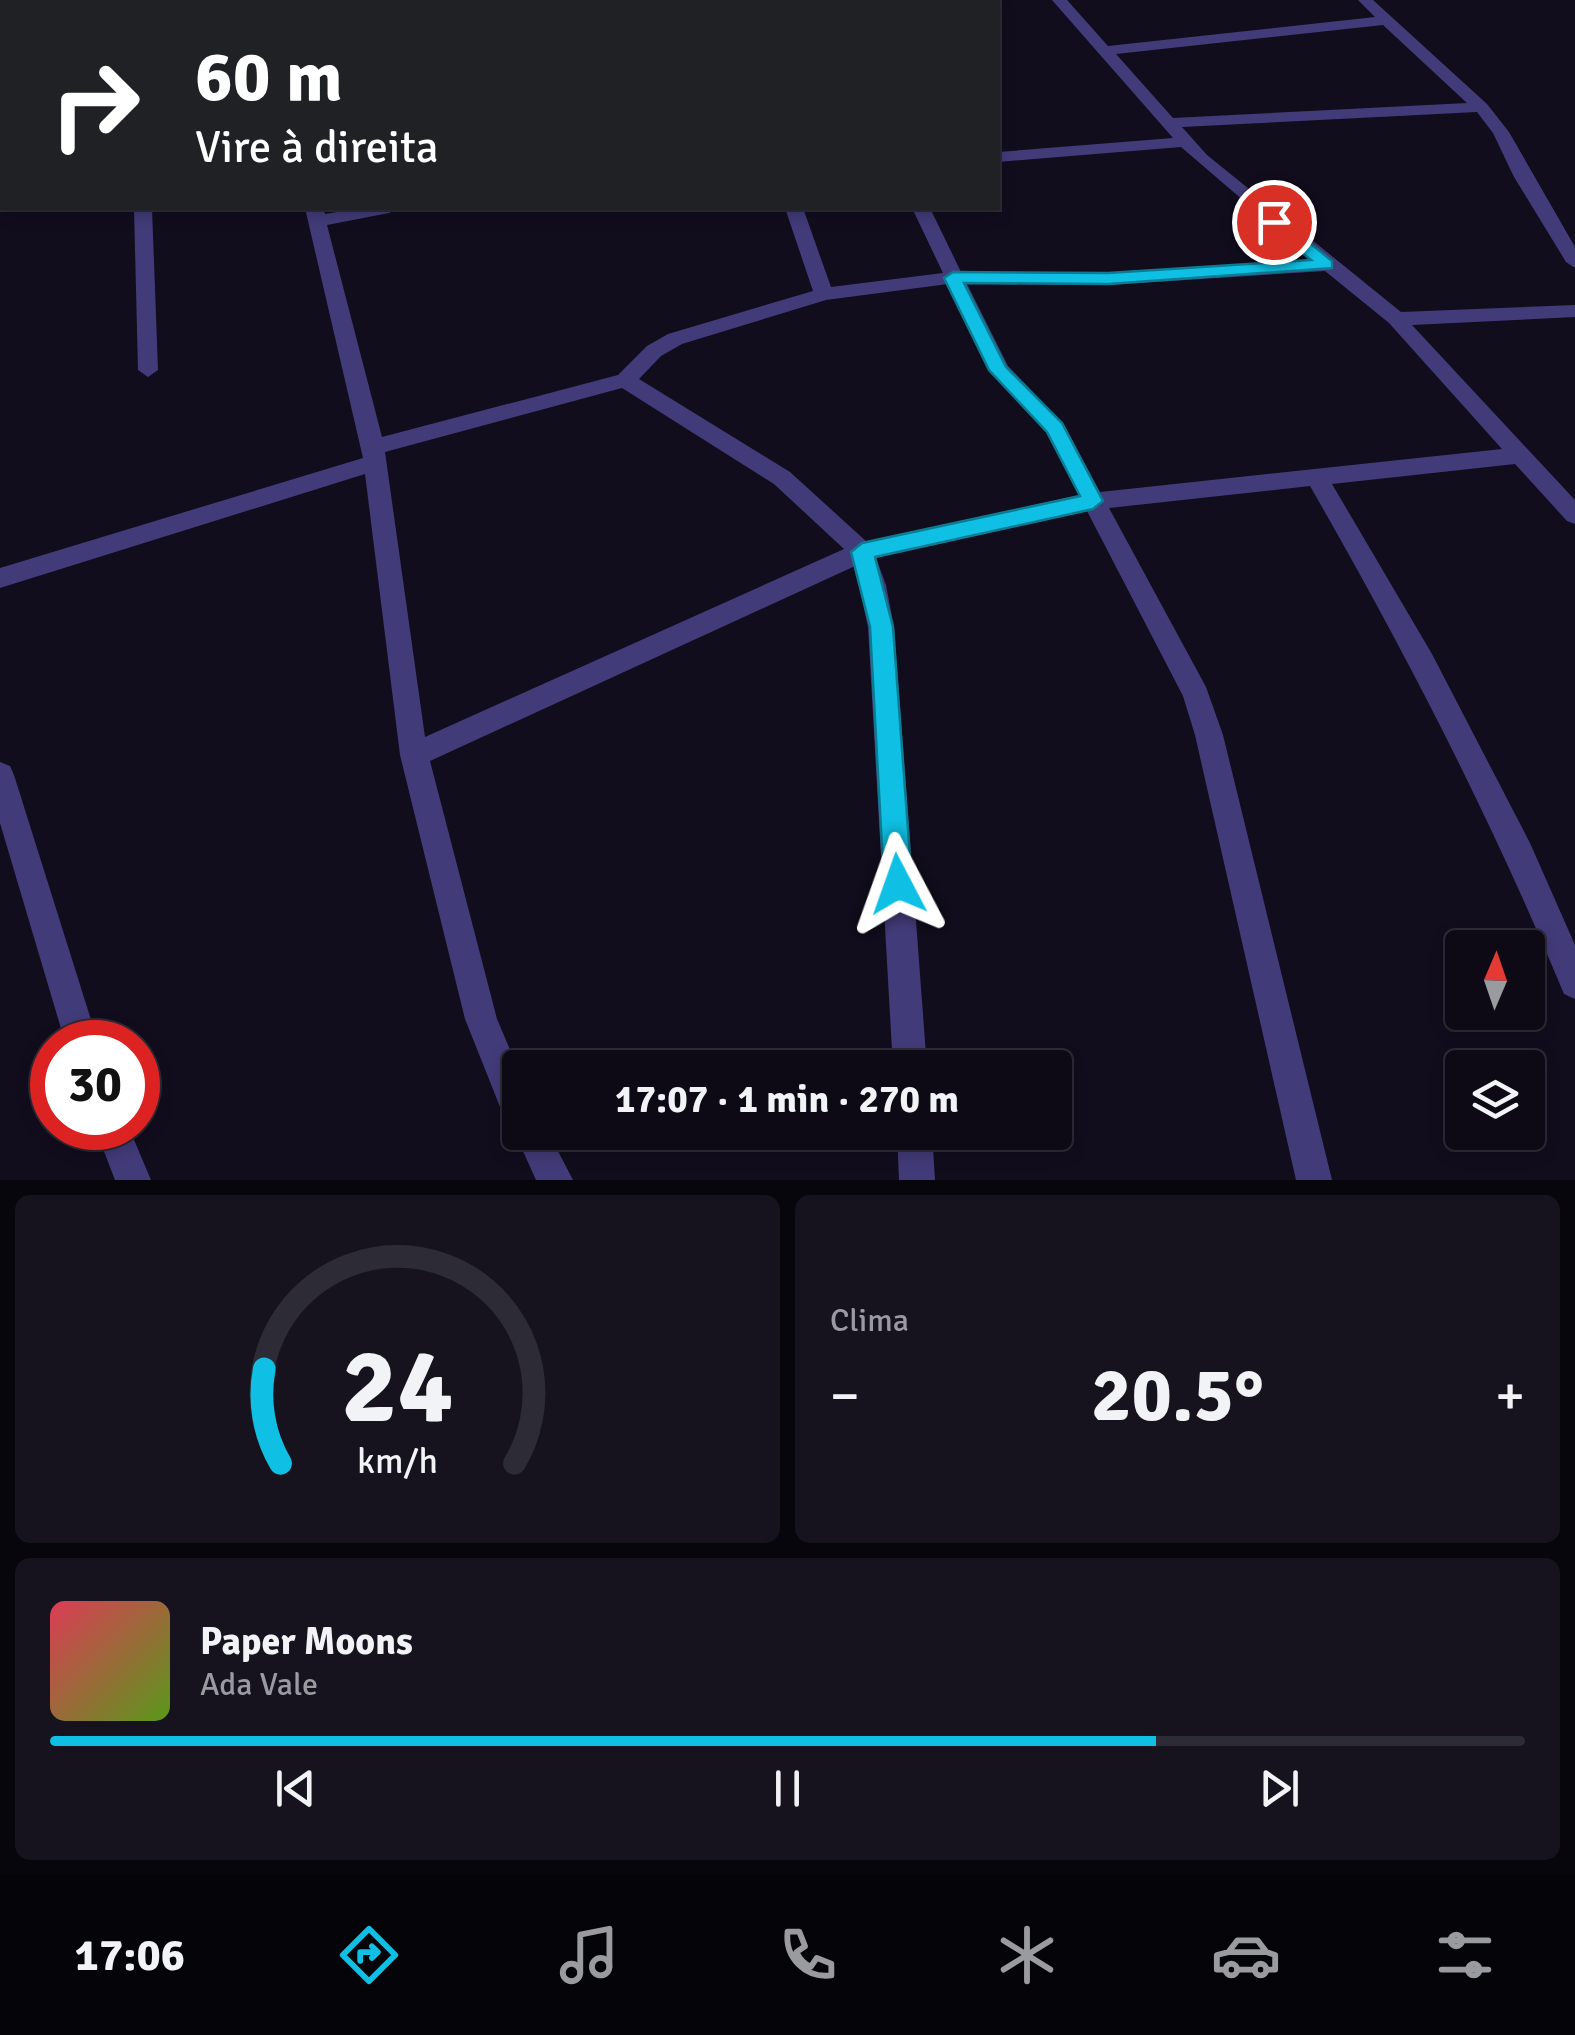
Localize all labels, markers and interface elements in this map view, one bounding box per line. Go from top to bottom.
text: 60 m [195,34,343,120]
icon: right [30,40,160,170]
text: Vire à direita [195,120,439,175]
pin [1232,180,1317,265]
icon: arrive [1247,195,1302,250]
position arrow [846,832,950,936]
north arrow [1445,930,1545,1030]
map controls [1445,930,1545,1150]
speed limit sign: 30 [30,1020,160,1150]
button: layers [1445,1050,1545,1150]
text: 17:07 · 1 min · 270 m [615,1076,959,1123]
text: Clima [830,1301,909,1340]
text: 24 [341,1323,454,1451]
text: 20.5° [1091,1349,1264,1442]
text: − [830,1362,860,1430]
text: + [1495,1362,1525,1430]
text: km/h [357,1439,438,1483]
text: Paper Moons [200,1618,413,1665]
text: Ada Vale [200,1665,318,1704]
icon: previous [268,1761,323,1816]
icon: pause [760,1761,815,1816]
icon: next [1252,1761,1307,1816]
icon: directions [334,1920,404,1990]
icon: music [554,1920,624,1990]
icon: phone [773,1920,843,1990]
icon: climate [992,1920,1062,1990]
icon: car [1211,1920,1281,1990]
icon: filters [1430,1920,1500,1990]
text: 17:06 [75,1928,185,1983]

